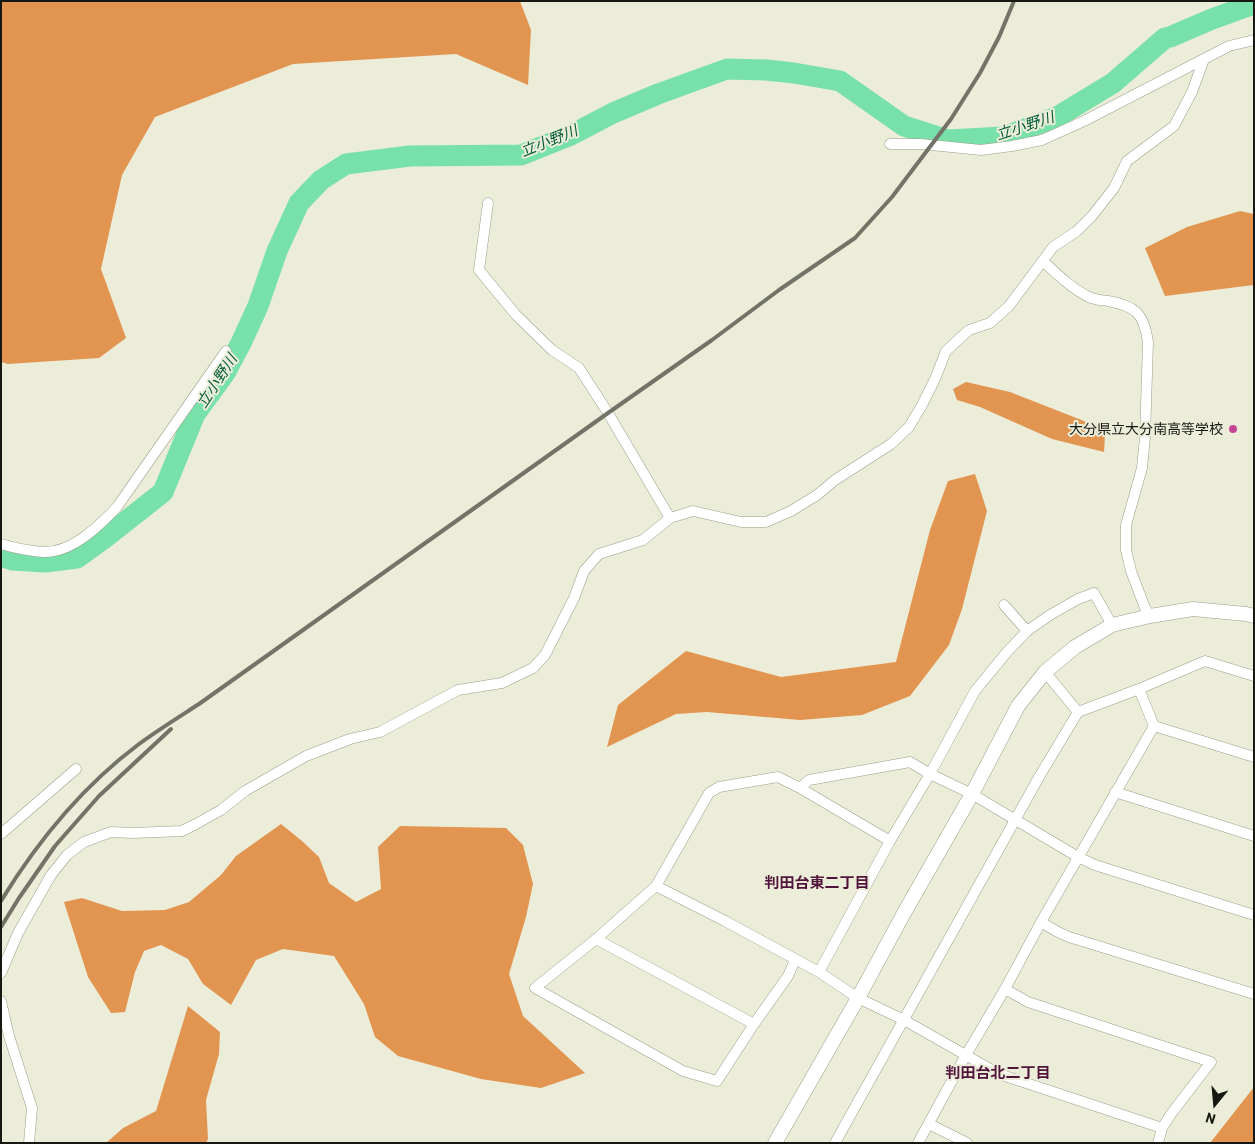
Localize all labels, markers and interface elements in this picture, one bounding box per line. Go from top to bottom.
water label: 立小野川 [994,108,1056,144]
water label: 立小野川 [518,121,580,161]
water label: 立小野川 [193,351,241,411]
place label: 大分県立大分南高等学校 [1069,421,1223,437]
marker: 大分県立大分南高等学校 [1227,423,1239,435]
district label: 判田台東二丁目 [765,874,869,892]
district label: 判田台北二丁目 [946,1064,1050,1082]
north arrow [1190,1079,1240,1129]
text: N [1204,1109,1217,1128]

